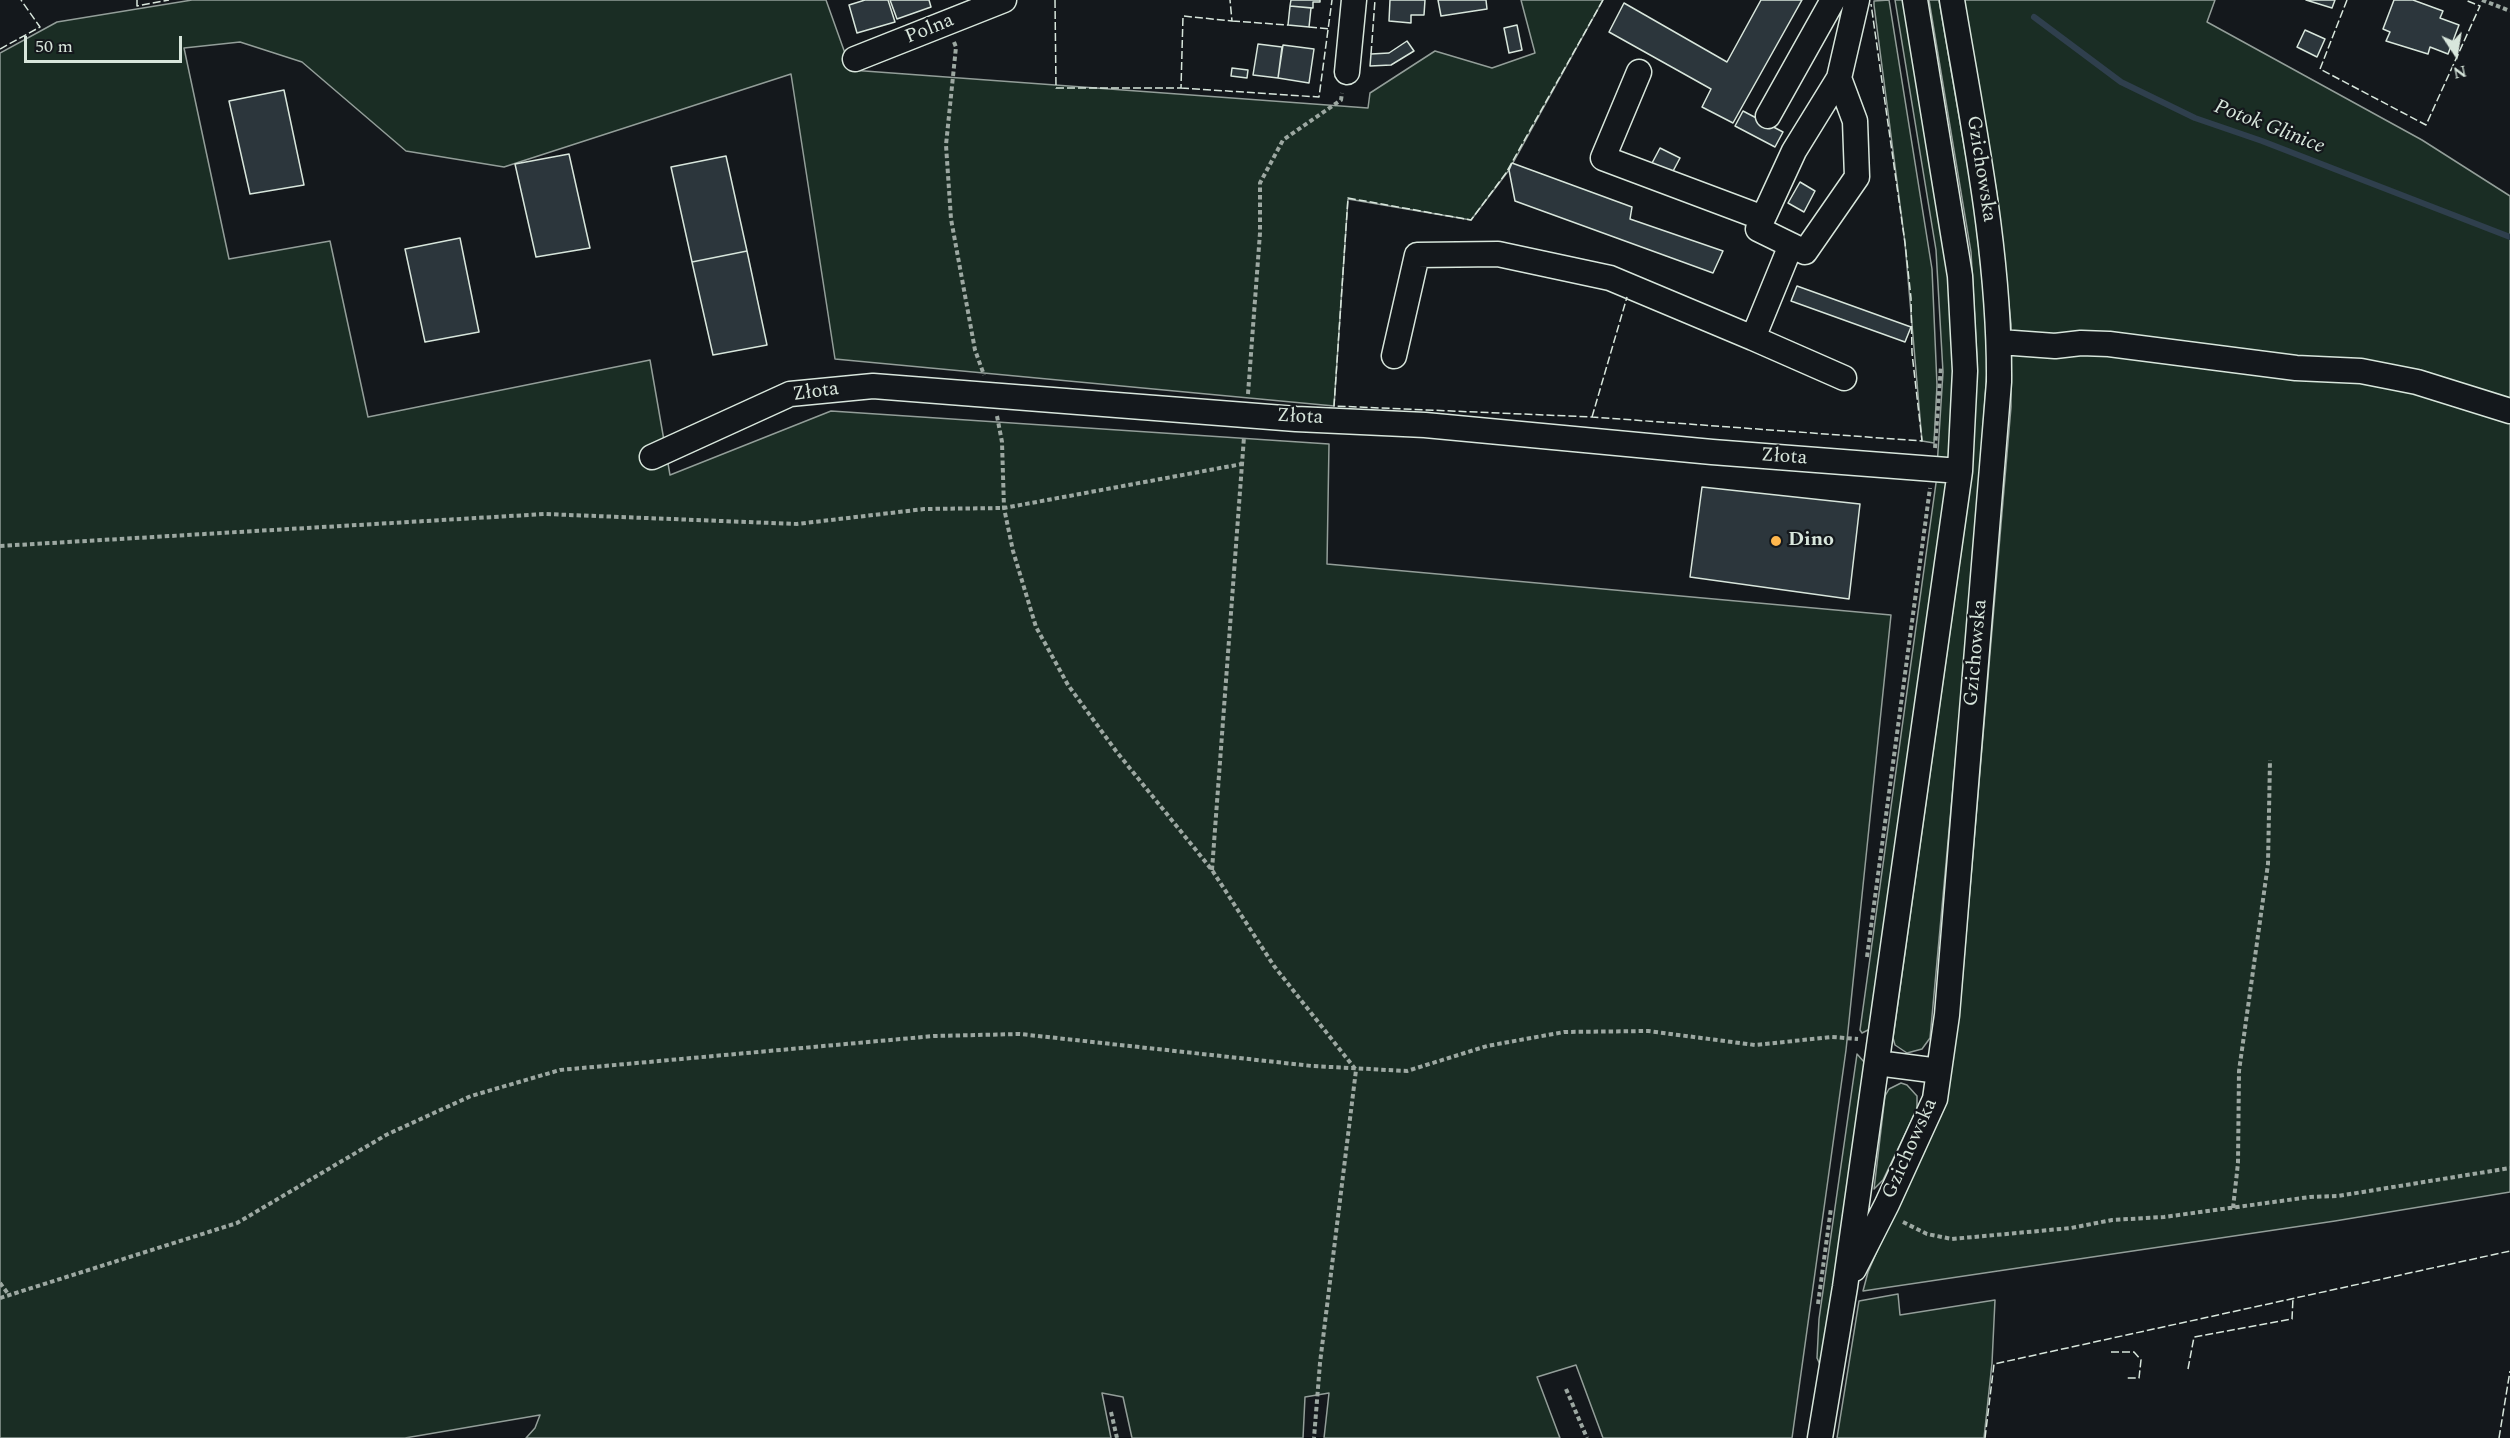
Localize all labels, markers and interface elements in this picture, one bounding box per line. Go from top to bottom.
street label: Polna [902,9,958,51]
scale bar [27,24,184,62]
north arrow [2426,24,2486,84]
text: 50 m [35,33,73,60]
text: N [2451,59,2469,85]
water label: Potok Glinice [2210,95,2328,161]
street label: Gzichowska [1960,114,2000,224]
street label: Złota [791,378,841,408]
street label: Złota [1276,405,1324,431]
street label: Złota [1760,444,1808,472]
place label: Dino [1788,529,1834,553]
marker: Dino [1769,534,1783,548]
street label: Gzichowska [1960,598,1994,708]
street label: Gzichowska [1878,1095,1944,1203]

